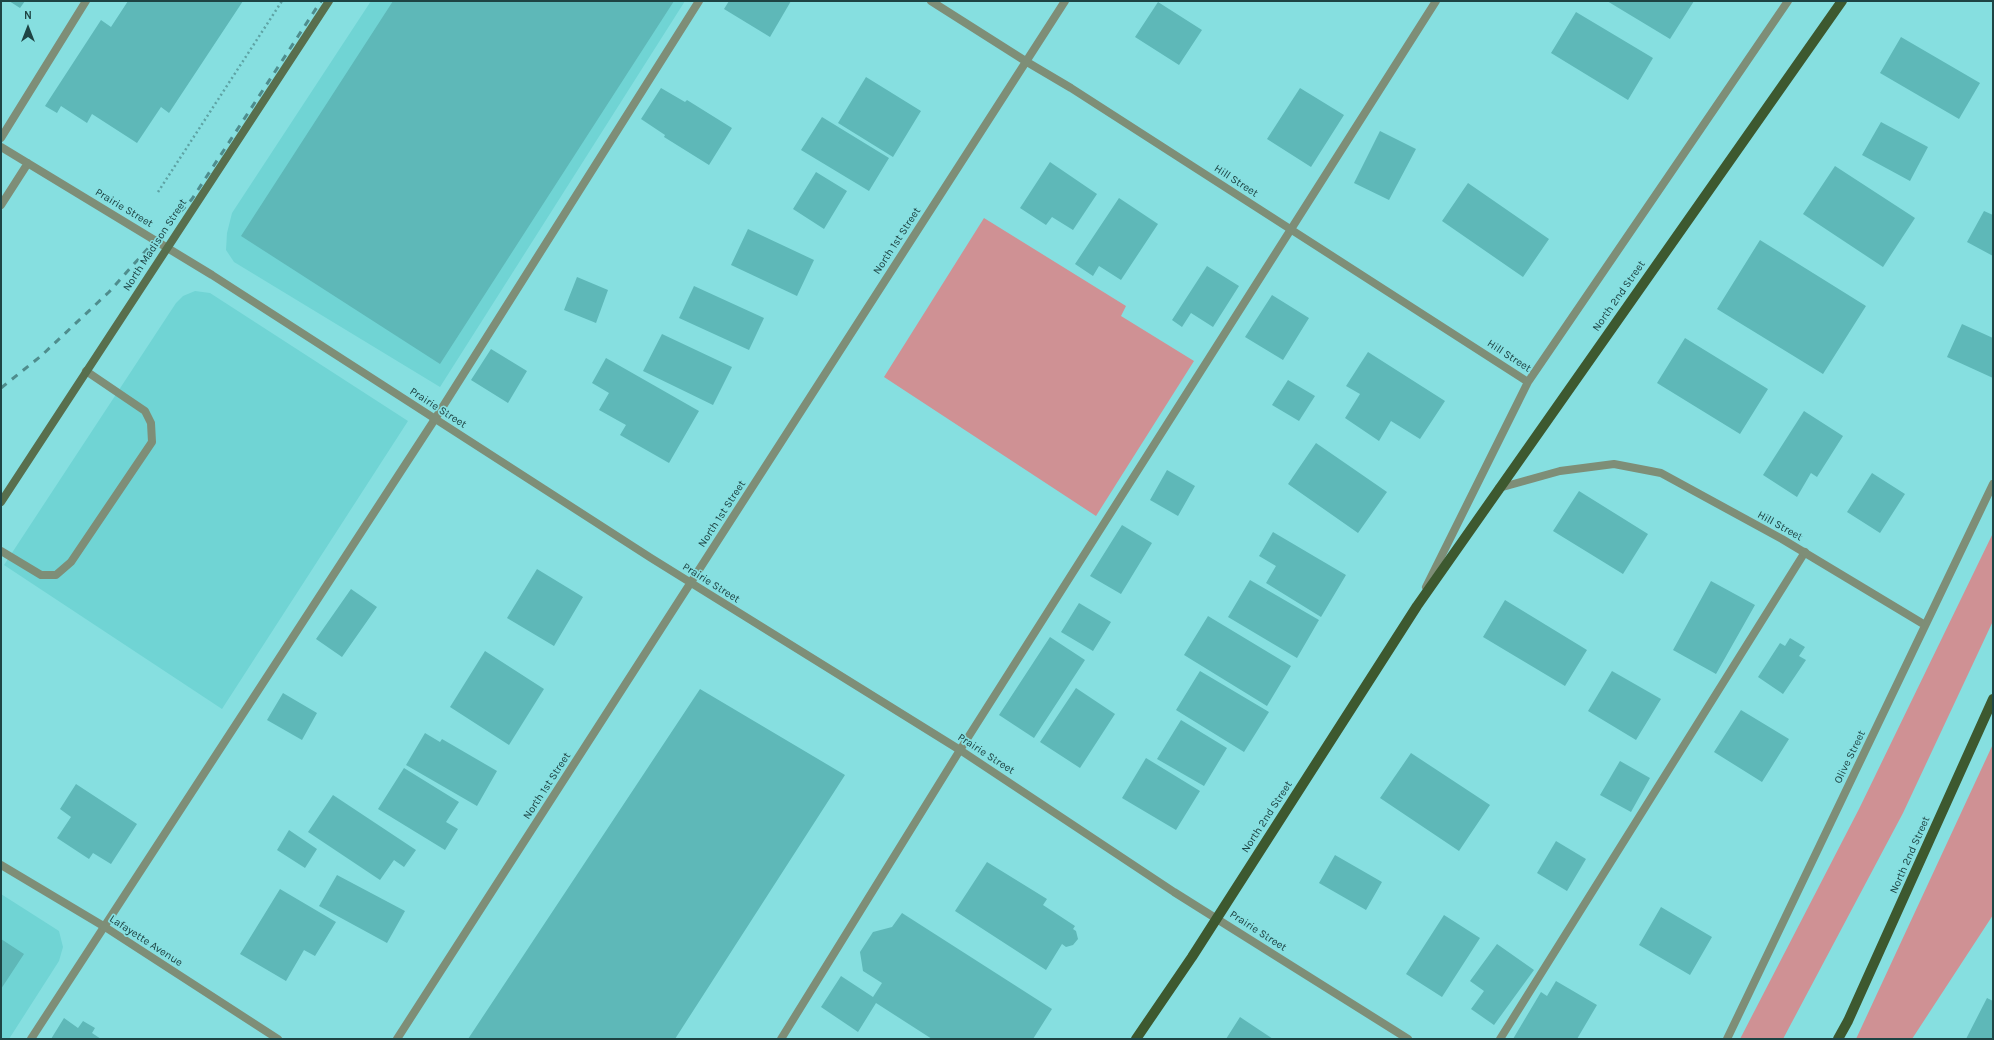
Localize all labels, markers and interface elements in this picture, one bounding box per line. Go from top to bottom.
north arrow [8,8,48,48]
text: N [24,9,32,22]
street label: Hill Street [1212,162,1260,200]
street label: Prairie Street [93,186,155,230]
street label: North Madison Street [120,196,190,294]
street label: North 1st Street [870,205,924,277]
street label: North 2nd Street [1590,258,1648,334]
street label: Hill Street [1485,337,1533,375]
street label: Prairie Street [407,385,469,431]
street label: North 1st Street [695,478,749,550]
street label: Hill Street [1755,508,1805,544]
street label: Prairie Street [680,560,742,606]
street label: Olive Street [1831,728,1869,786]
street label: Prairie Street [955,731,1017,777]
street label: North 1st Street [520,750,574,822]
street label: North 2nd Street [1239,779,1295,855]
street label: North 2nd Street [1887,814,1933,896]
street label: Prairie Street [1227,908,1289,954]
street label: Lafayette Avenue [107,912,185,970]

